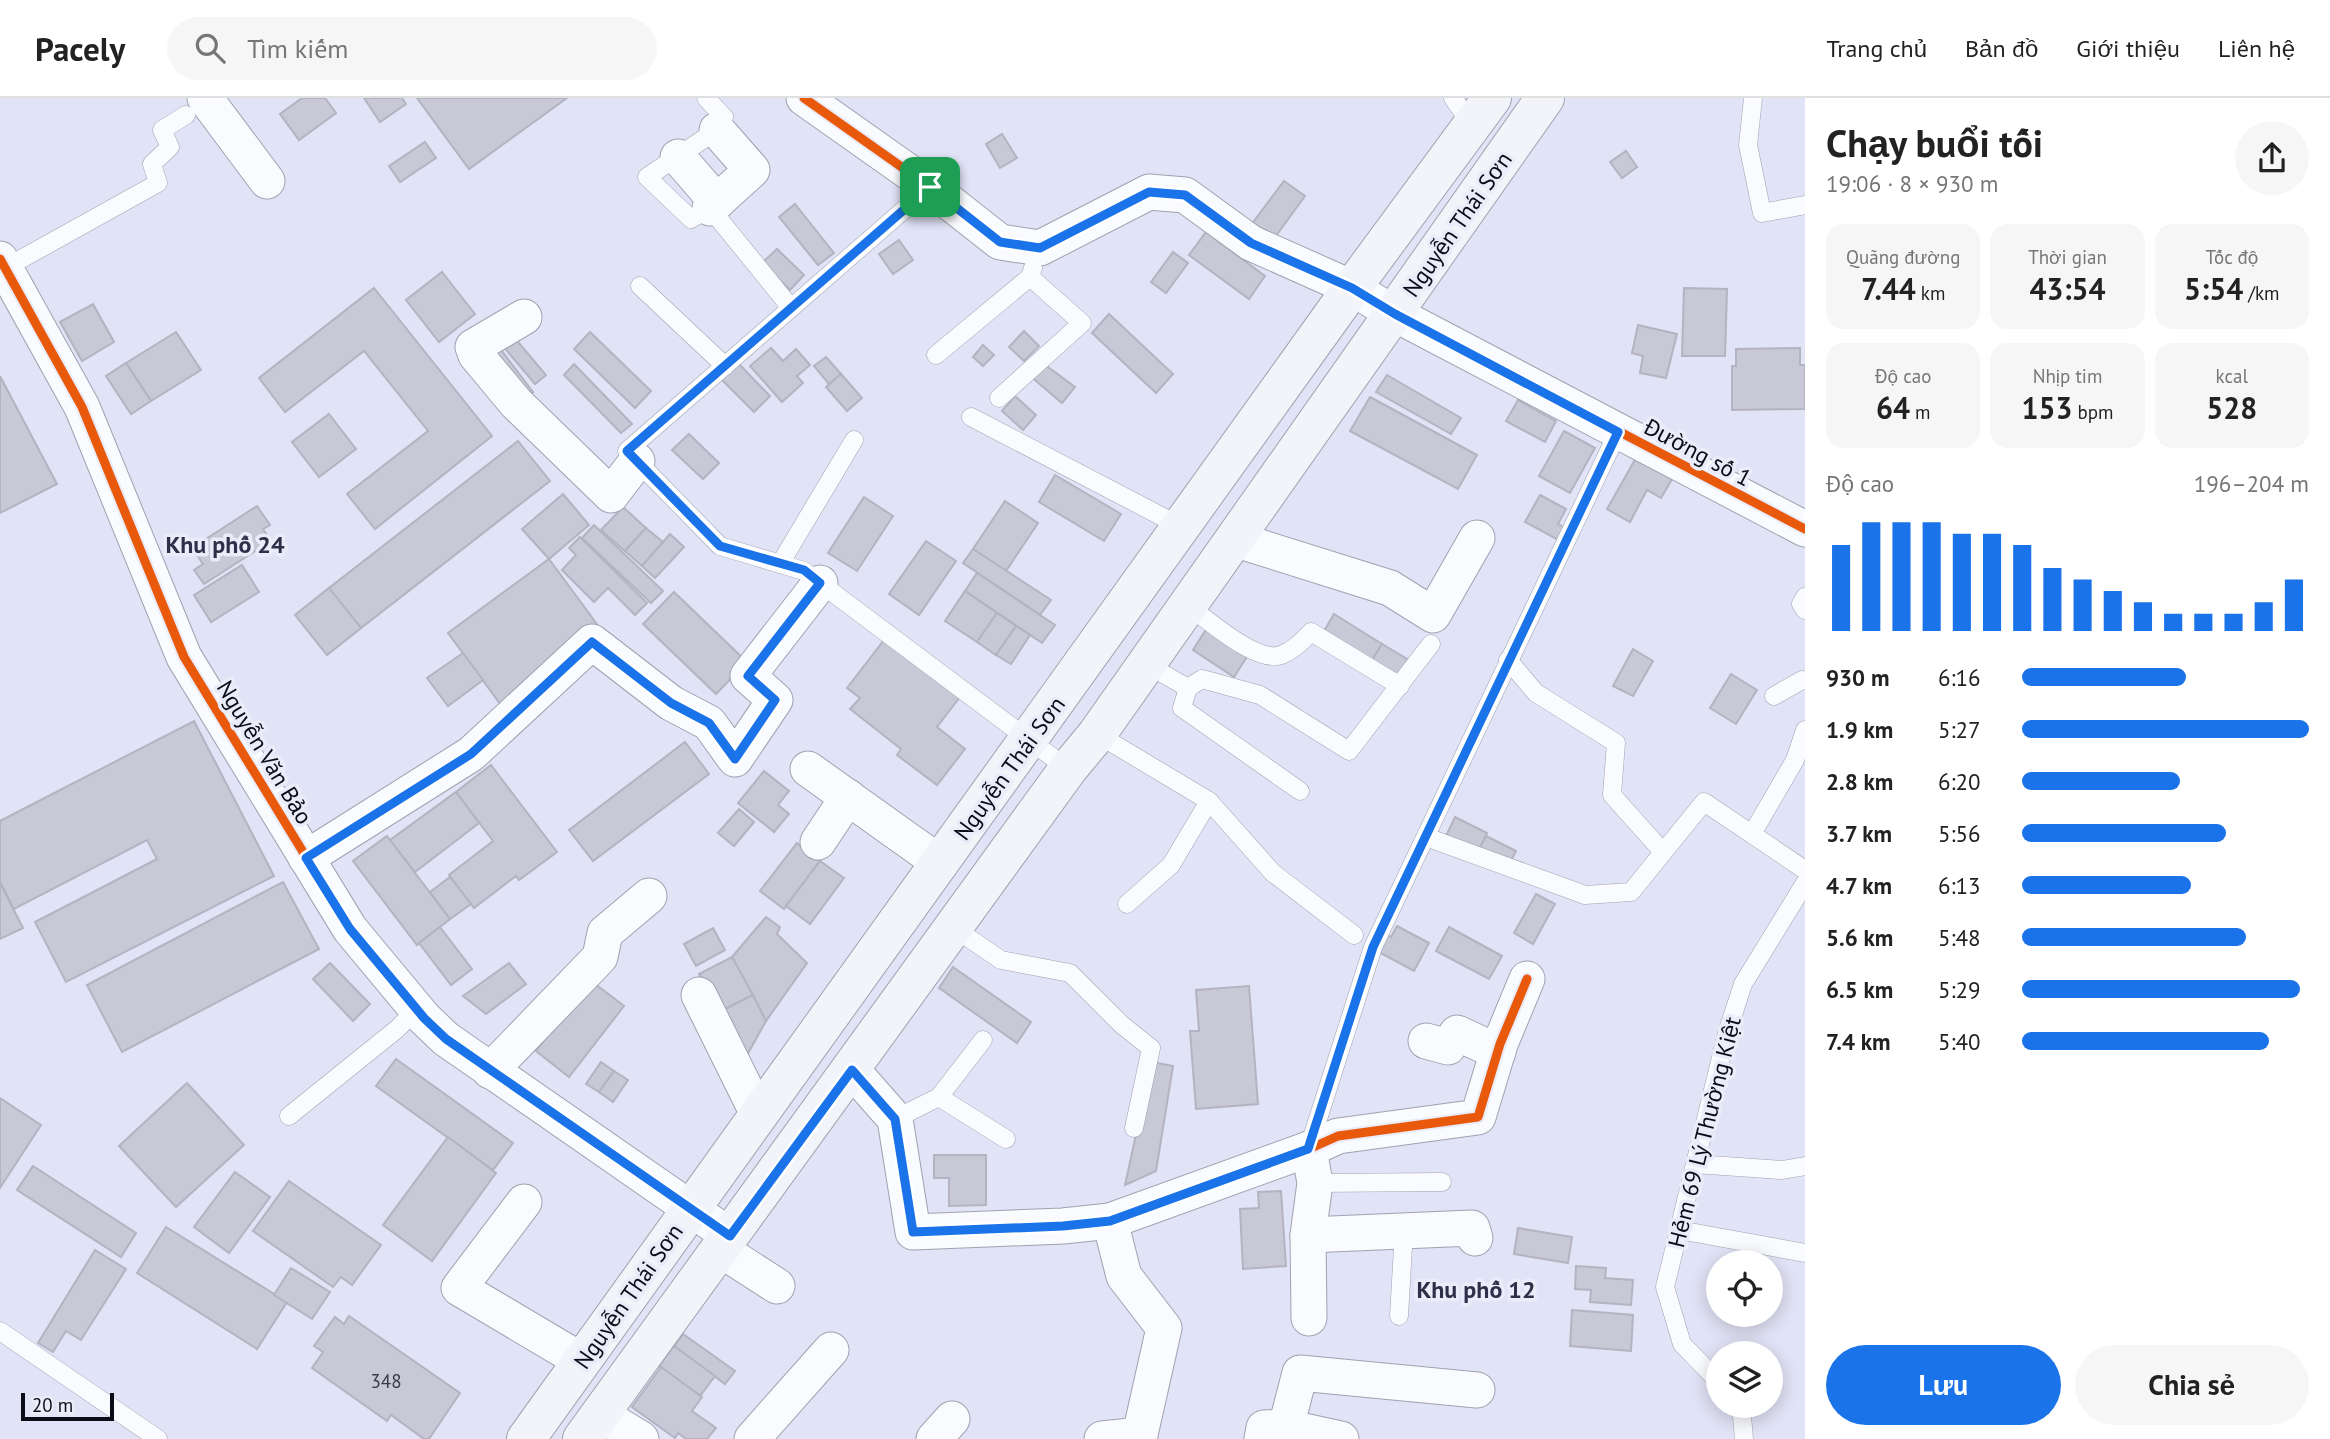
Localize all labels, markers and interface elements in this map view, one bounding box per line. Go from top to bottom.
search box [167,17,657,80]
text: Pacely [35,27,125,70]
icon: search [191,29,229,67]
text: Tìm kiếm [247,32,348,65]
text: Trang chủ [1826,33,1927,64]
text: Bản đồ [1965,33,2038,64]
text: Giới thiệu [2076,33,2180,64]
text: Liên hệ [2218,33,2295,64]
text: Chạy buổi tối [1826,118,2043,167]
button: share [2235,121,2309,195]
street label: Nguyễn Thái Sơn [1396,146,1518,302]
pin [900,157,960,217]
icon: arrive [911,168,949,206]
text: 19:06 · 8 × 930 m [1826,169,1998,198]
text: Quãng đường [1846,245,1960,269]
text: Thời gian [2028,245,2107,269]
text: Tốc độ [2205,245,2258,269]
text: 7.44 [1861,269,1916,308]
text: 43:54 [2029,269,2106,308]
text: 5:54 [2184,269,2243,308]
text: km [1916,281,1945,305]
text: /km [2243,281,2280,305]
text: Độ cao [1875,364,1931,388]
text: Nhịp tim [2033,364,2102,388]
text: kcal [2216,364,2248,388]
text: 64 [1876,388,1910,427]
text: 153 [2021,388,2072,427]
text: 528 [2206,388,2257,427]
text: m [1910,400,1930,424]
text: bpm [2072,400,2114,424]
street label: Đường số 1 [1638,411,1757,492]
text: Độ cao [1826,469,1894,498]
text: 196–204 m [2194,469,2309,498]
district label: Khu phố 24 [165,529,285,560]
text: 930 m [1826,663,1889,692]
text: 6:16 [1938,663,1981,692]
street label: Nguyễn Văn Bảo [211,675,319,829]
street label: Nguyễn Thái Sơn [947,690,1071,846]
text: 1.9 km [1826,715,1893,744]
text: 5:27 [1938,715,1981,744]
text: 2.8 km [1826,767,1893,796]
text: 6:20 [1938,767,1981,796]
text: 3.7 km [1826,819,1892,848]
text: 5:56 [1938,819,1981,848]
text: 4.7 km [1826,871,1892,900]
text: 6:13 [1938,871,1981,900]
text: 5.6 km [1826,923,1893,952]
text: 5:48 [1938,923,1981,952]
text: 6.5 km [1826,975,1893,1004]
text: 5:29 [1938,975,1981,1004]
street label: Hẻm 69 Lý Thường Kiệt [1661,1013,1747,1250]
text: 7.4 km [1826,1027,1891,1056]
text: 5:40 [1938,1027,1981,1056]
street label: Nguyễn Thái Sơn [567,1218,689,1374]
map controls [1706,1250,1783,1418]
button: locate [1706,1250,1783,1327]
district label: Khu phố 12 [1416,1274,1536,1305]
button: layers [1706,1341,1783,1418]
button: Lưu [1826,1345,2061,1425]
button: Chia sẻ [2075,1345,2309,1425]
house number: 348 [370,1369,402,1393]
scale bar [21,1390,114,1422]
text: 20 m [32,1393,73,1417]

